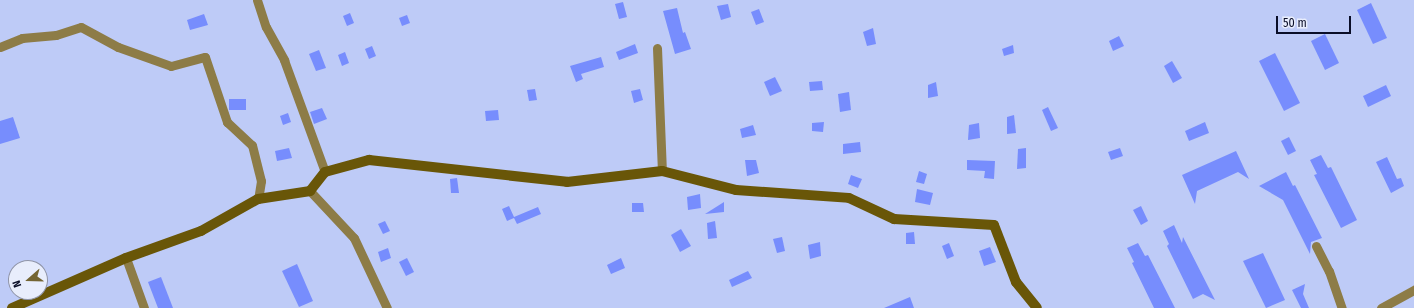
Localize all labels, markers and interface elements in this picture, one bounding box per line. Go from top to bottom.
scale bar [1278,8,1353,34]
text: 50 m [1283,16,1307,30]
north arrow [8,260,48,300]
text: N [10,279,24,289]

